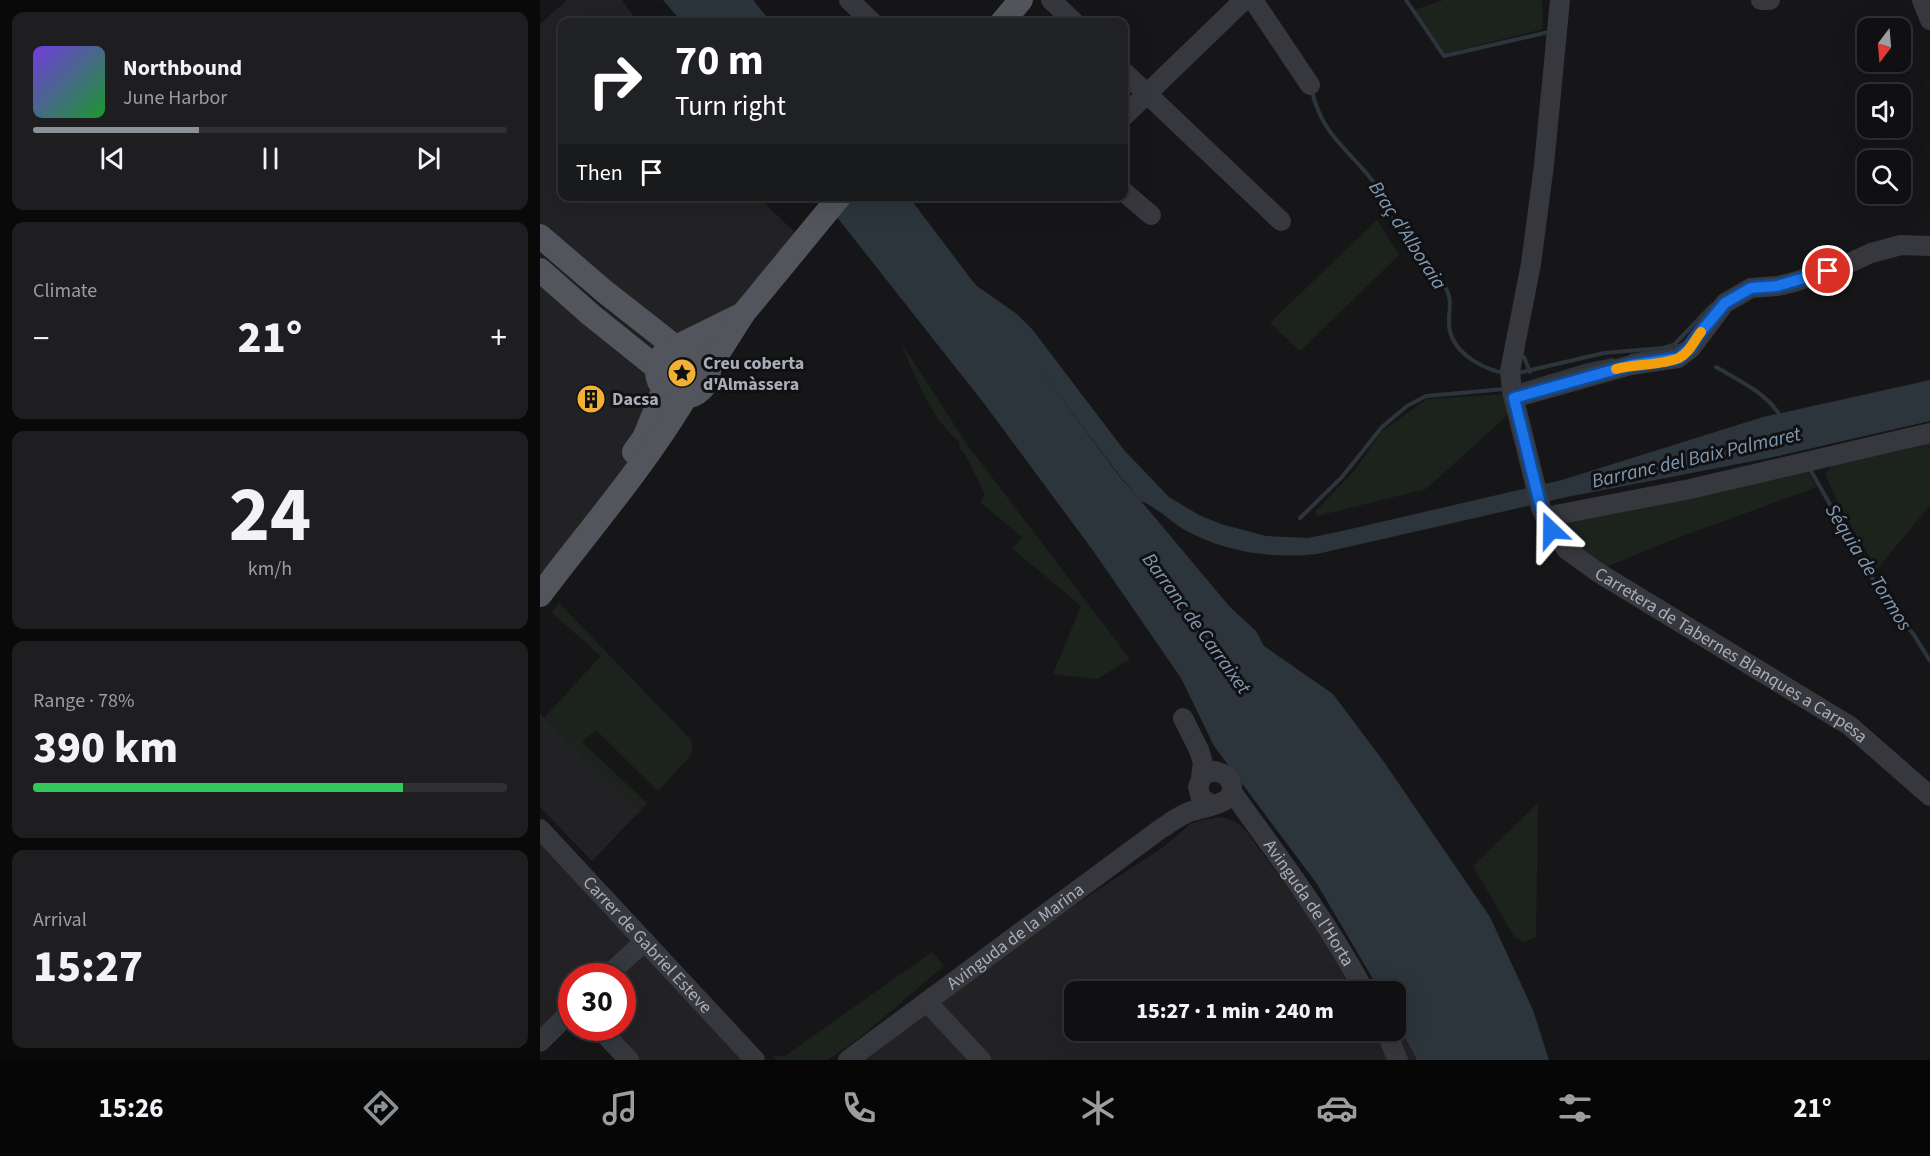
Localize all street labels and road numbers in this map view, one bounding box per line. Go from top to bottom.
street label: Carretera de Tabernes Blanques a Carpesa [1590,561,1873,749]
street label: Avinguda de l'Horta [1257,834,1360,971]
street label: Carrer de Gabriel Esteve [577,871,718,1019]
street label: Avinguda de la Marina [942,877,1090,996]

